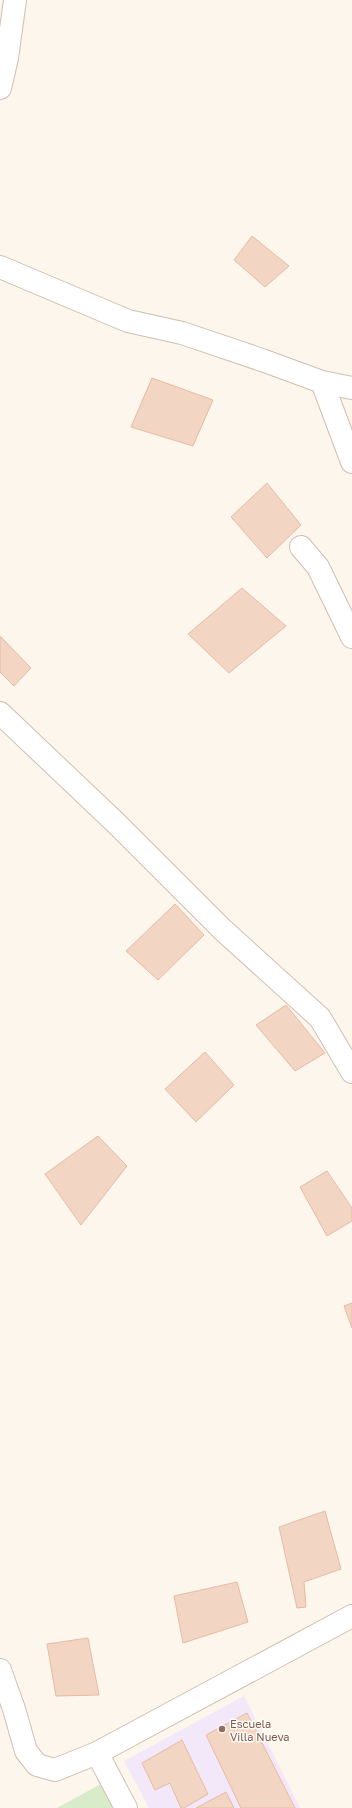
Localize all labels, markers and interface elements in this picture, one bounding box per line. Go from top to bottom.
place label: Escuela Villa Nueva [230,1717,290,1743]
marker: Escuela Villa Nueva [217,1724,227,1734]

